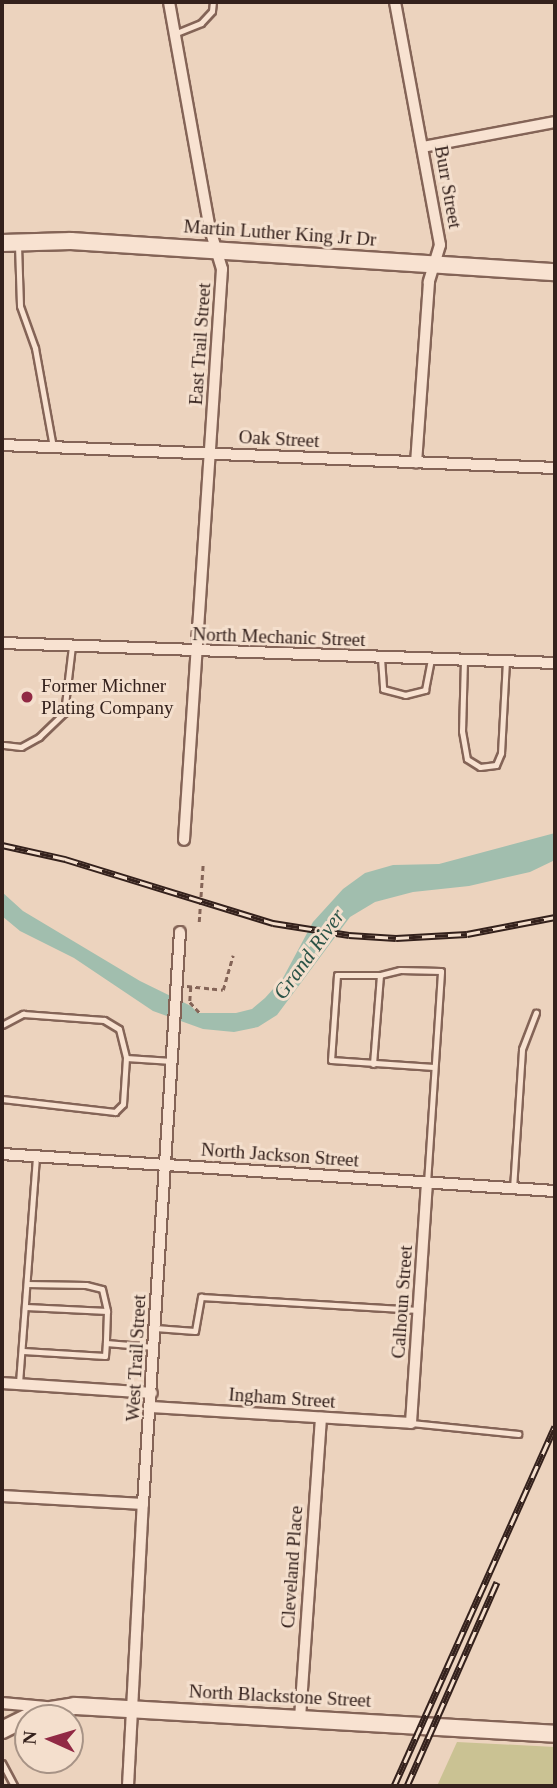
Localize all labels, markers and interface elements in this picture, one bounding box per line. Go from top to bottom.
street label: Burr Street [429,144,467,230]
street label: Martin Luther King Jr Dr [183,215,377,251]
street label: East Trail Street [184,282,216,406]
street label: Oak Street [238,426,320,452]
street label: North Mechanic Street [192,623,366,651]
place label: Former Michner Plating Company [41,675,173,719]
marker: Former Michner Plating Company [19,689,35,705]
water label: Grand River [268,904,350,1004]
street label: North Jackson Street [200,1138,360,1172]
street label: Calhoun Street [387,1245,417,1359]
street label: West Trail Street [121,1294,151,1422]
street label: Ingham Street [228,1383,336,1413]
street label: Cleveland Place [276,1505,308,1629]
street label: North Blackstone Street [188,1680,372,1712]
north arrow [14,1704,84,1774]
text: N [19,1730,41,1745]

